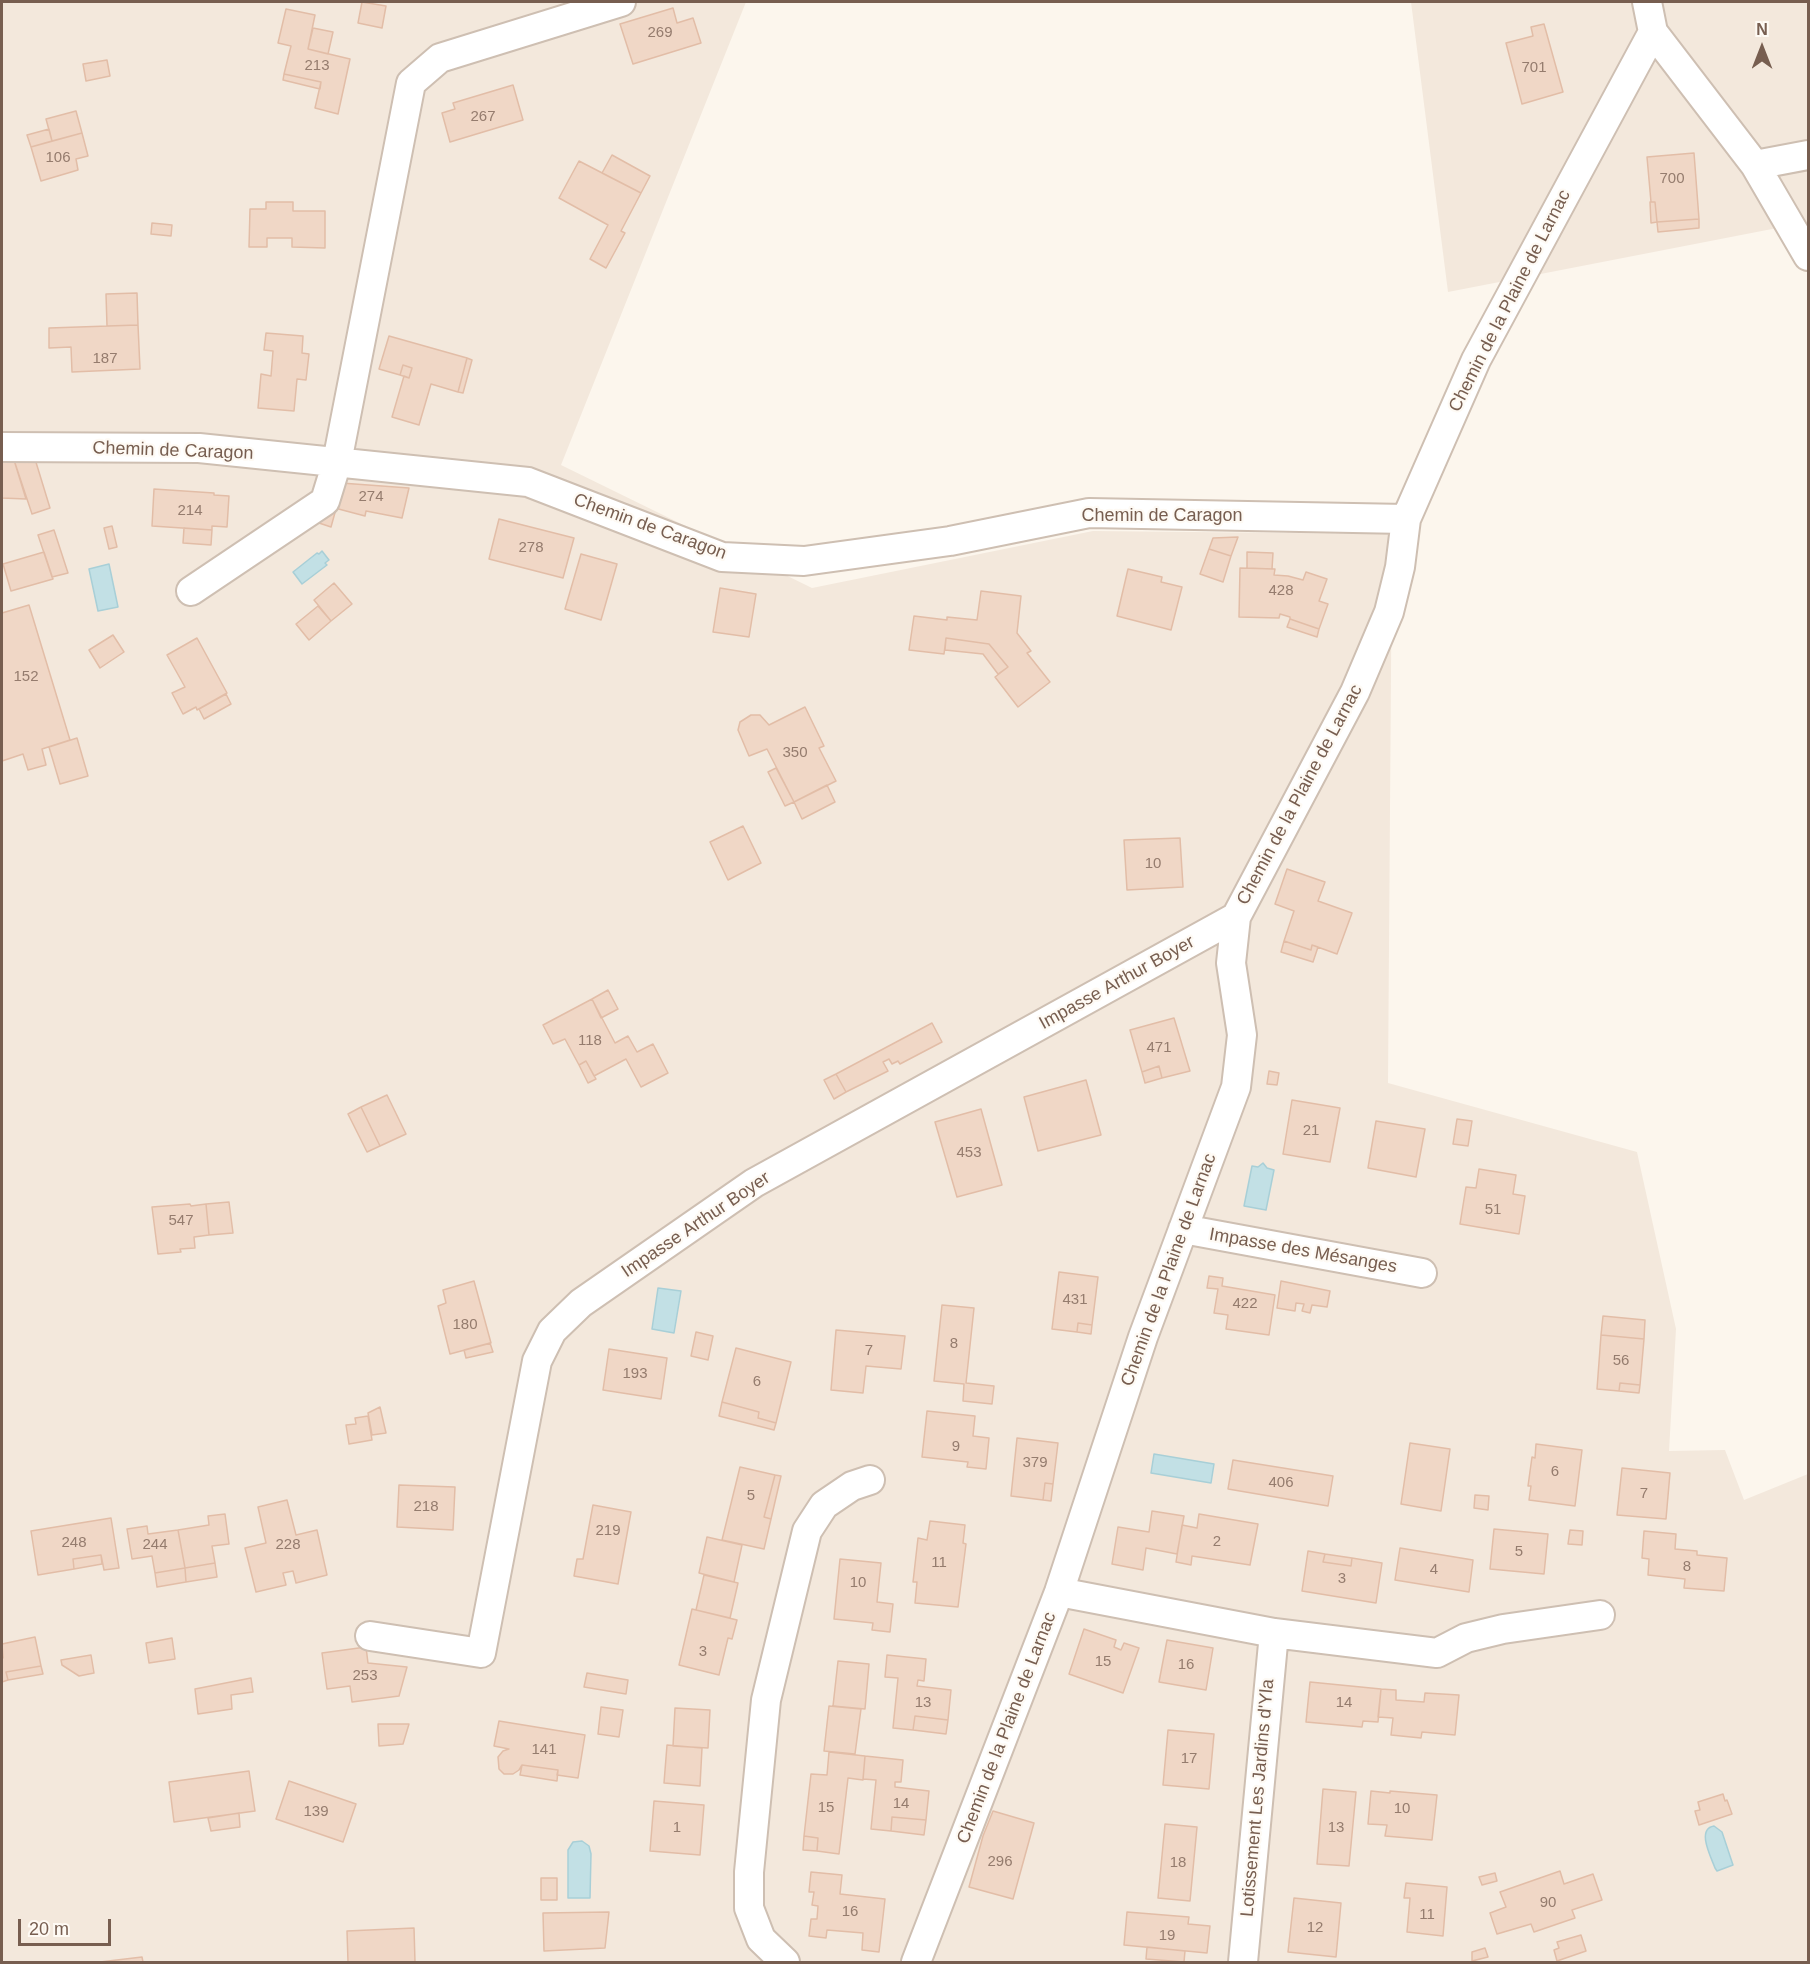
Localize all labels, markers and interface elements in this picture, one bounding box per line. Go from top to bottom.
north arrow [1732,18,1792,78]
text: N [1756,21,1768,38]
house number: 269 [647,24,673,42]
house number: 213 [304,57,330,75]
house number: 701 [1521,59,1547,77]
house number: 267 [470,108,496,126]
house number: 106 [45,149,71,167]
house number: 700 [1659,170,1685,188]
street label: Chemin de la Plaine de Larnac [1445,186,1575,416]
house number: 187 [92,350,118,368]
street label: Chemin de Caragon [92,437,254,465]
house number: 274 [358,488,384,506]
street label: Chemin de Caragon [571,489,729,565]
house number: 214 [177,502,203,520]
street label: Chemin de Caragon [1081,505,1243,527]
house number: 278 [518,539,544,557]
house number: 428 [1268,582,1294,600]
house number: 152 [13,668,39,686]
street label: Chemin de la Plaine de Larnac [1233,681,1367,909]
house number: 350 [782,744,808,762]
house number: 10 [1145,855,1161,873]
street label: Impasse Arthur Boyer [1036,931,1198,1035]
house number: 118 [578,1032,602,1050]
house number: 471 [1146,1039,1172,1057]
house number: 21 [1303,1122,1319,1140]
house number: 453 [956,1144,982,1162]
street label: Chemin de la Plaine de Larnac [1117,1151,1221,1389]
street label: Impasse Arthur Boyer [618,1167,774,1283]
house number: 51 [1485,1201,1501,1219]
house number: 547 [168,1212,194,1230]
street label: Impasse des Mésanges [1208,1224,1398,1278]
house number: 431 [1062,1291,1088,1309]
house number: 422 [1232,1295,1258,1313]
house number: 180 [452,1316,478,1334]
house number: 8 [950,1335,958,1353]
house number: 7 [865,1342,873,1360]
house number: 56 [1613,1352,1629,1370]
house number: 193 [622,1365,648,1383]
house number: 6 [753,1373,761,1391]
house number: 9 [952,1438,960,1456]
house number: 379 [1022,1454,1048,1472]
house number: 6 [1551,1463,1559,1481]
house number: 406 [1268,1474,1294,1492]
house number: 7 [1640,1485,1648,1503]
house number: 5 [747,1487,755,1505]
house number: 218 [413,1498,439,1516]
house number: 219 [595,1522,621,1540]
house number: 2 [1213,1533,1221,1551]
house number: 248 [61,1534,87,1552]
house number: 244 [142,1536,168,1554]
house number: 228 [275,1536,301,1554]
house number: 5 [1515,1543,1523,1561]
house number: 11 [931,1554,947,1572]
house number: 8 [1683,1558,1691,1576]
house number: 4 [1430,1561,1438,1579]
house number: 3 [1338,1570,1346,1588]
house number: 10 [850,1574,866,1592]
street label: Chemin de la Plaine de Larnac [953,1609,1061,1847]
house number: 3 [699,1643,707,1661]
house number: 15 [1095,1653,1111,1671]
house number: 16 [1178,1656,1194,1674]
house number: 253 [352,1667,378,1685]
street label: Lotissement Les Jardins d'Yla [1237,1678,1279,1918]
house number: 13 [915,1694,931,1712]
house number: 14 [1336,1694,1352,1712]
house number: 141 [531,1741,557,1759]
house number: 17 [1181,1750,1197,1768]
house number: 14 [893,1795,909,1813]
house number: 15 [818,1799,834,1817]
house number: 10 [1394,1800,1410,1818]
house number: 139 [303,1803,329,1821]
house number: 1 [673,1819,681,1837]
house number: 13 [1328,1819,1344,1837]
house number: 296 [987,1853,1013,1871]
house number: 18 [1170,1854,1186,1872]
house number: 90 [1540,1894,1556,1912]
house number: 16 [842,1903,858,1921]
house number: 11 [1419,1906,1435,1924]
scale bar [21,1907,114,1945]
text: 20 m [29,1919,69,1939]
house number: 12 [1307,1919,1323,1937]
house number: 19 [1159,1927,1175,1945]

